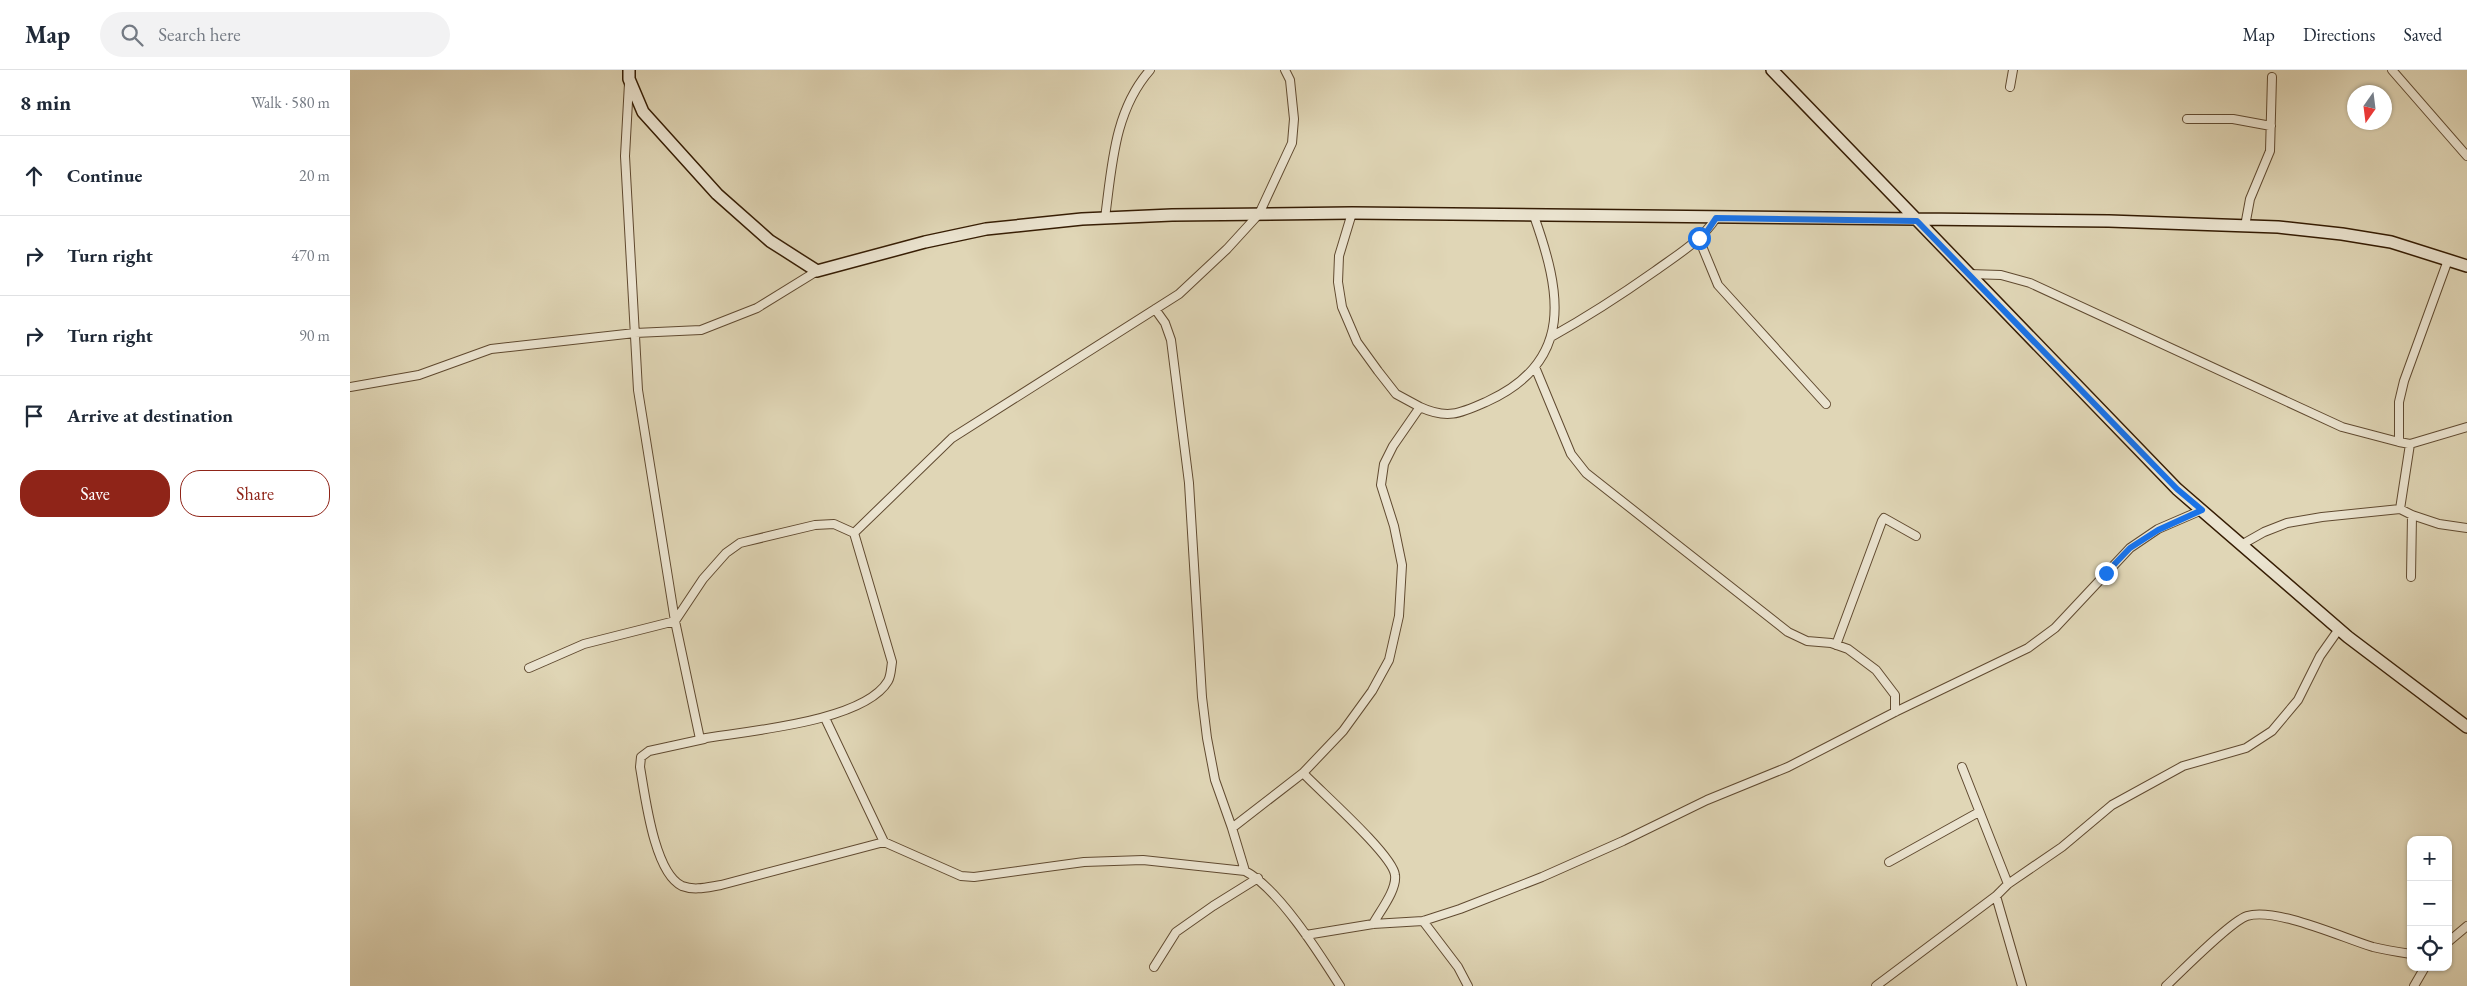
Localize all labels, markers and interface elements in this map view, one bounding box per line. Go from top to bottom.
search box [100,12,450,57]
text: Map [25,19,70,50]
icon: search [118,21,146,49]
text: Search here [158,22,241,47]
text: Map [2243,23,2275,46]
text: Directions [2303,23,2375,46]
text: Saved [2403,23,2442,46]
north arrow [2347,85,2392,130]
text: 8 min [20,89,71,116]
text: Walk · 580 m [251,92,330,113]
icon: ahead [20,162,48,190]
text: Continue [67,163,142,188]
text: 20 m [299,165,330,186]
route start [1688,227,1711,250]
icon: right [20,242,48,270]
text: Turn right [67,243,153,268]
text: 470 m [291,245,330,266]
icon: right [20,322,48,350]
text: Turn right [67,323,153,348]
text: 90 m [299,325,330,346]
icon: arrive [20,402,48,430]
text: Arrive at destination [67,403,233,428]
button: Save [20,470,170,517]
button: Share [180,470,330,517]
route end [2095,562,2118,585]
map controls [2407,836,2452,971]
button: + [2407,836,2452,881]
button: − [2407,881,2452,926]
button: locate [2407,926,2452,971]

